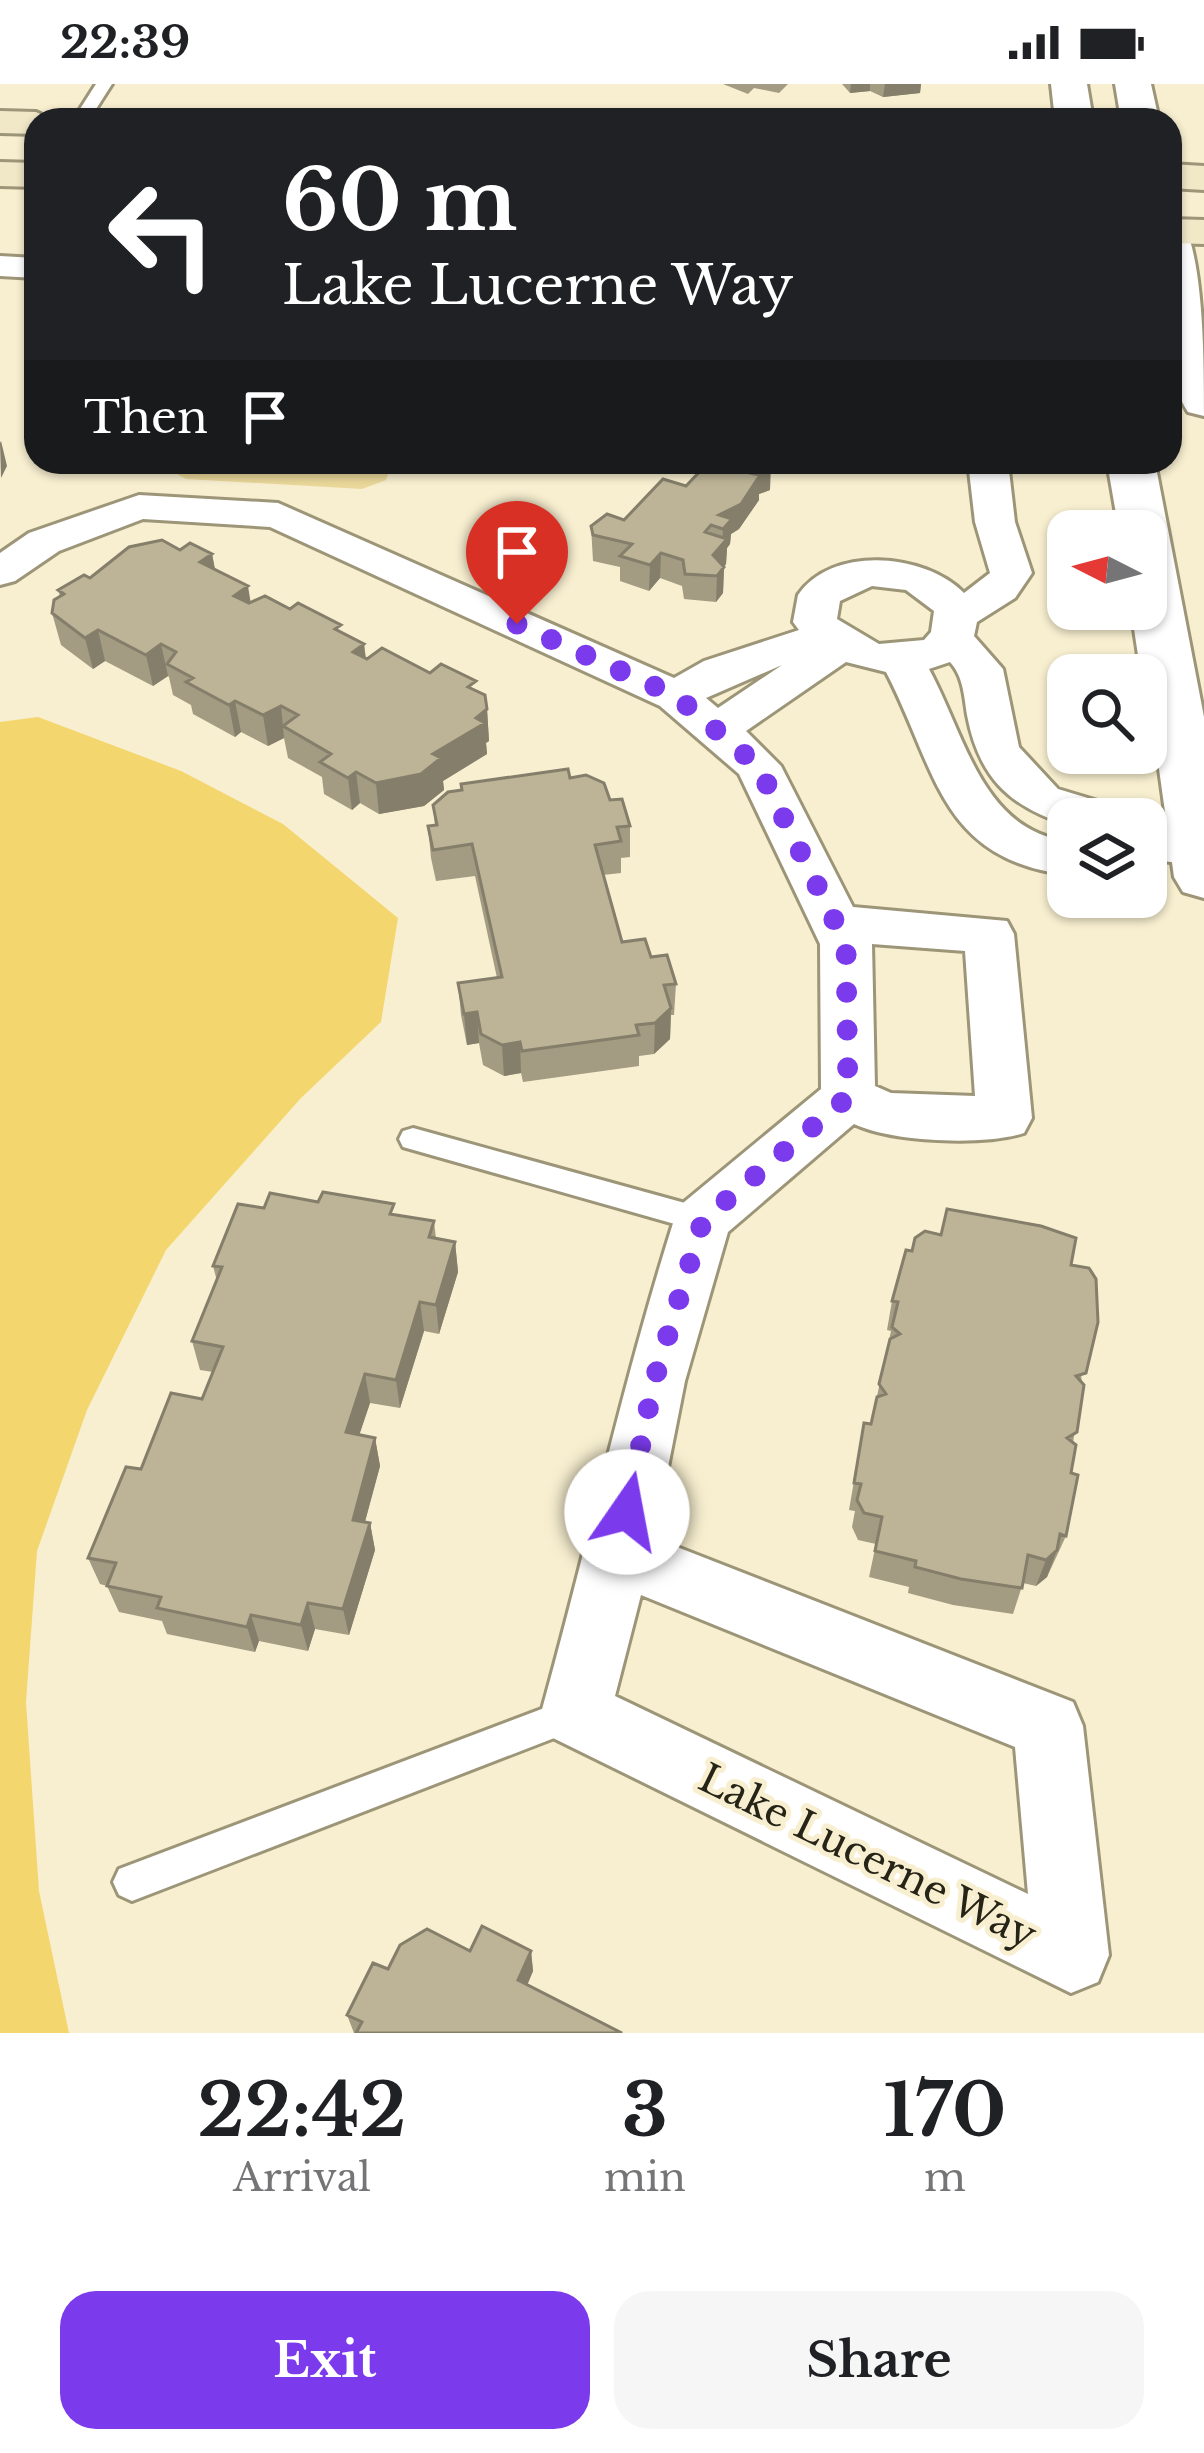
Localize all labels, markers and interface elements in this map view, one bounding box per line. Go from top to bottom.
text: 22:39 [60,14,190,70]
text: 60 m [282,149,517,253]
icon: left [84,156,240,312]
text: Lake Lucerne Way [282,252,794,319]
icon: arrive [232,384,298,450]
text: Then [84,389,208,445]
pin [466,501,568,624]
north arrow [1047,510,1167,630]
map controls [1047,510,1167,918]
icon: arrive [484,519,550,585]
button: search [1047,654,1167,774]
button: layers [1047,798,1167,918]
position arrow [564,1449,690,1575]
street label: Lake Lucerne Way [691,1753,1045,1959]
text: 22:42 [198,2066,406,2155]
text: 3 [622,2066,668,2155]
text: 170 [884,2066,1006,2155]
text: Arrival [233,2153,371,2202]
text: min [604,2153,686,2202]
text: m [924,2153,966,2202]
button: Exit [60,2291,590,2429]
button: Share [614,2291,1144,2429]

